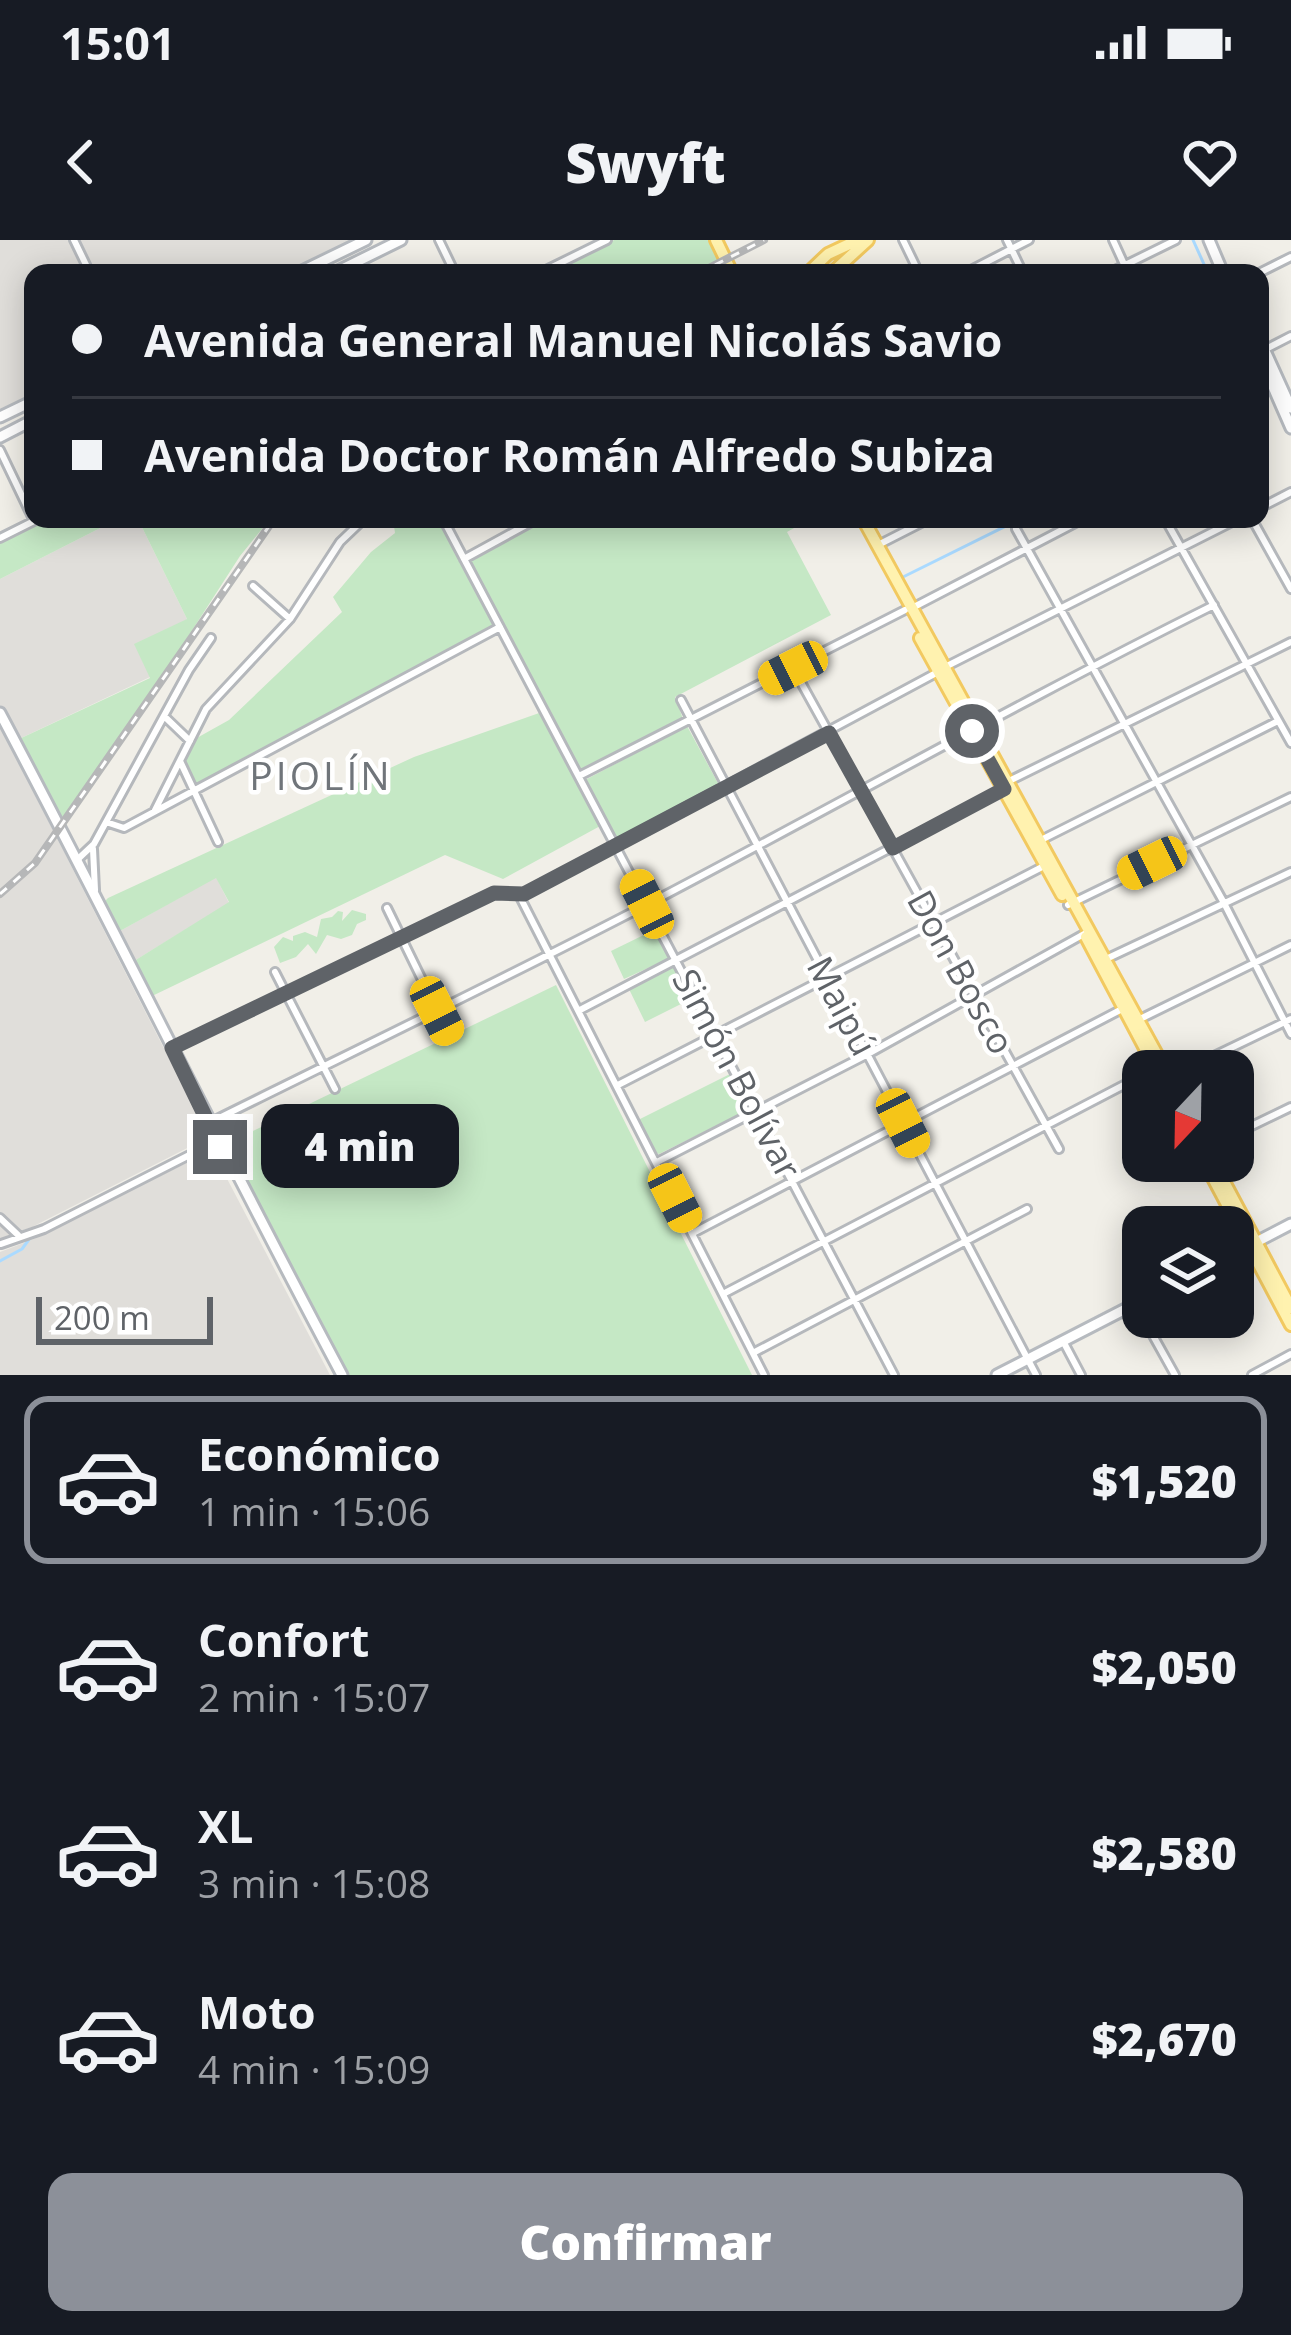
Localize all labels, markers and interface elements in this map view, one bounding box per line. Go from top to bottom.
text: 15:01 [60,12,176,73]
text: Swyft [565,125,726,199]
icon: back [48,129,114,195]
icon: heart [1177,129,1243,195]
text: Avenida General Manuel Nicolás Savio [144,309,1002,370]
text: Avenida Doctor Román Alfredo Subiza [144,424,995,485]
car [753,636,833,700]
route start [945,704,999,758]
district label: PIOLÍN [249,748,393,801]
car [1112,831,1192,895]
car [615,864,679,944]
street label: Don Bosco [896,881,1027,1062]
street label: Maipú [796,948,889,1064]
street label: Simón Bolívar [662,960,813,1188]
car [405,971,469,1051]
north arrow [1122,1050,1254,1182]
map controls [1122,1050,1254,1338]
car [871,1083,935,1163]
callout: 4 min [262,1105,460,1189]
text: 4 min [305,1119,415,1172]
route end [193,1120,247,1174]
car [643,1158,707,1238]
button: layers [1122,1206,1254,1338]
scale bar [36,1291,213,1344]
text: 200 m [54,1295,150,1340]
text: Económico [198,1423,441,1484]
icon: car [54,1426,162,1534]
text: $1,520 [1092,1450,1237,1511]
text: 1 min · 15:06 [198,1484,430,1537]
text: Confort [198,1609,369,1670]
icon: car [54,1612,162,1720]
text: $2,050 [1092,1636,1237,1697]
text: 2 min · 15:07 [198,1670,430,1723]
text: XL [198,1795,253,1856]
icon: car [54,1798,162,1906]
text: $2,580 [1092,1822,1237,1883]
text: 3 min · 15:08 [198,1856,430,1909]
text: Moto [198,1981,316,2042]
icon: car [54,1984,162,2092]
text: $2,670 [1092,2008,1237,2069]
text: 4 min · 15:09 [198,2042,430,2095]
button: Confirmar [48,2173,1243,2311]

